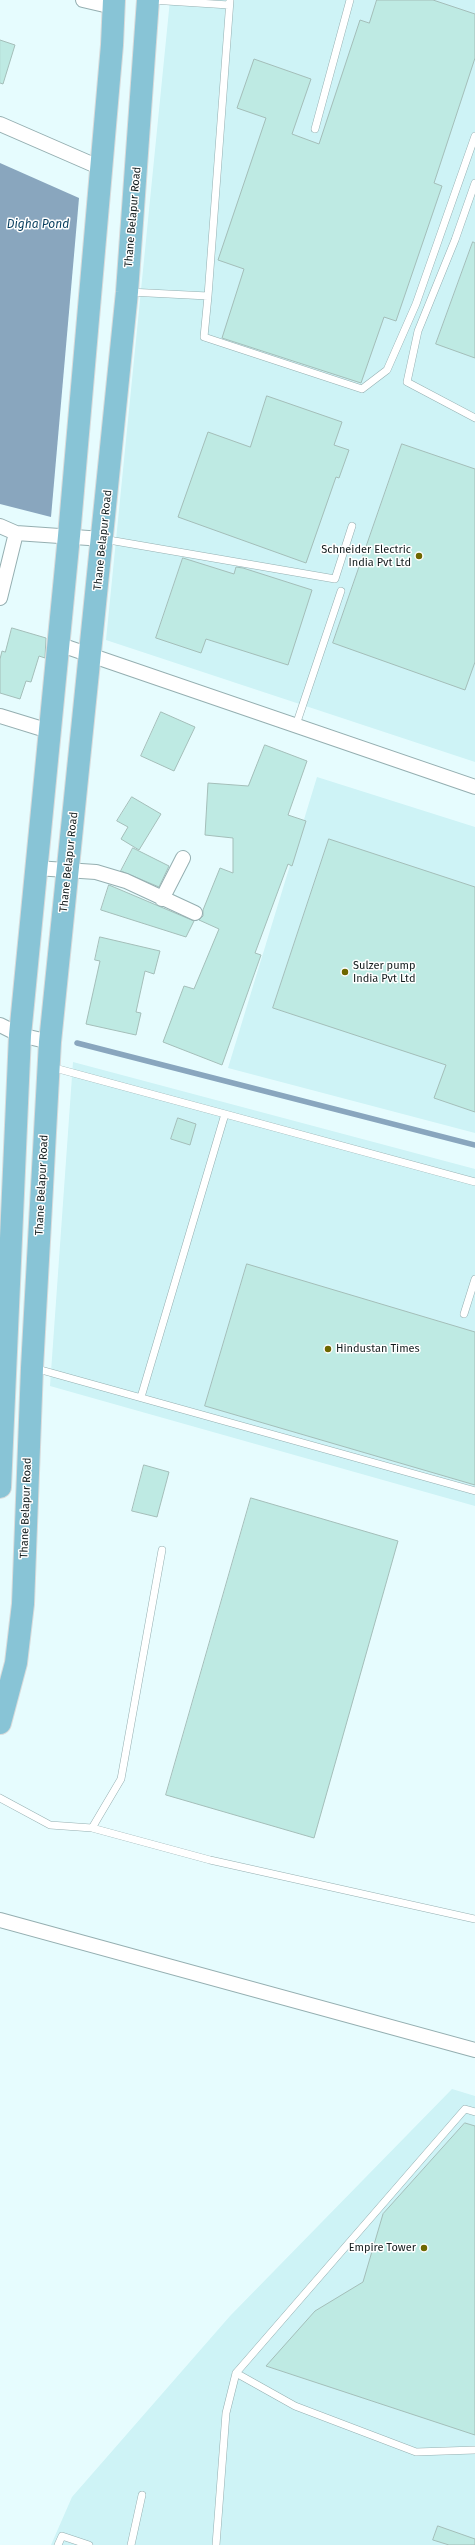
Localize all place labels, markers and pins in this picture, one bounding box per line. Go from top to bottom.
place label: Schneider Electric India Pvt Ltd [321,543,411,569]
marker: Schneider Electric India Pvt Ltd [414,551,424,561]
place label: Sulzer pump India Pvt Ltd [353,959,416,985]
marker: Sulzer pump India Pvt Ltd [340,967,350,977]
place label: Hindustan Times [336,1342,420,1356]
marker: Hindustan Times [323,1344,333,1354]
place label: Empire Tower [349,2241,416,2255]
marker: Empire Tower [419,2243,429,2253]

